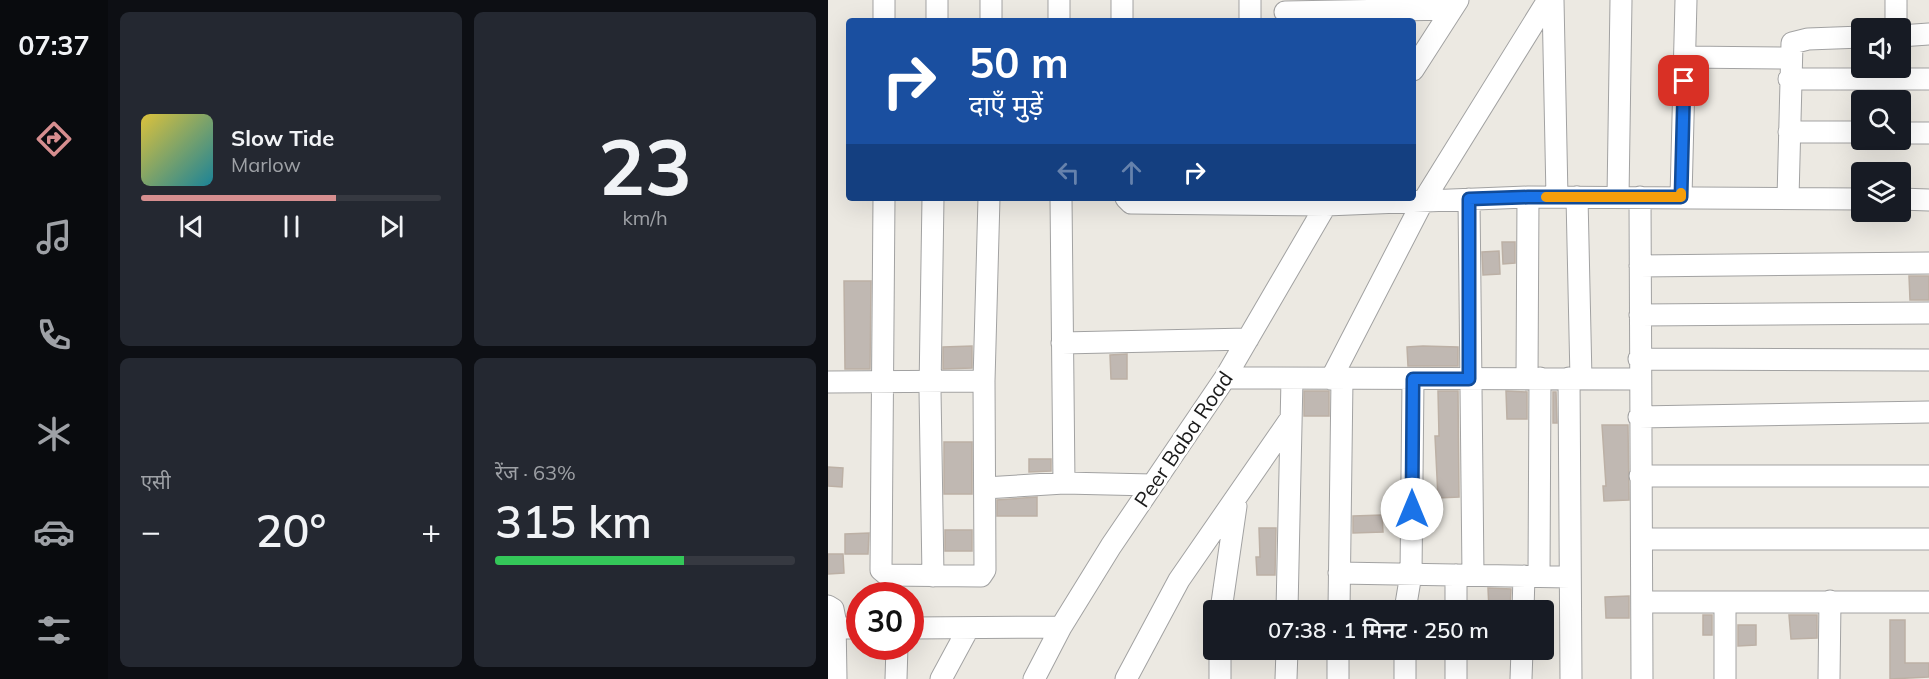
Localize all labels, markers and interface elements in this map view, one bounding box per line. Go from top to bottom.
map controls [1851,18,1911,222]
button: sound [1851,18,1911,78]
text: 07:37 [18,28,90,62]
text: 50 m [969,36,1069,89]
icon: right [870,42,948,120]
pin [1658,55,1709,106]
icon: arrive [1667,64,1700,97]
text: दाएँ मुड़ें [969,88,1043,122]
button: search [1851,90,1911,150]
text: 23 [598,117,692,215]
icon: directions [33,118,75,160]
text: Slow Tide [231,124,334,152]
text: Marlow [231,152,301,177]
icon: left [1052,156,1085,189]
icon: ahead [1115,156,1148,189]
icon: right [1178,156,1211,189]
button: layers [1851,162,1911,222]
text: km/h [622,205,668,230]
icon: previous [175,210,208,243]
icon: pause [275,210,308,243]
icon: next [375,210,408,243]
icon: music [33,216,75,258]
icon: phone [33,314,75,356]
street label: Peer Baba Road [1128,366,1238,512]
icon: climate [33,413,75,455]
text: रेंज · 63% [495,460,576,485]
text: एसी [141,469,171,494]
position arrow [1380,477,1444,541]
text: 315 km [495,493,652,549]
text: 20° [256,502,326,558]
text: − [141,510,161,551]
text: + [421,510,441,551]
icon: car [33,511,75,553]
speed limit sign: 30 [846,582,924,660]
icon: filters [33,609,75,651]
text: 07:38 · 1 मिनट · 250 m [1268,616,1489,644]

